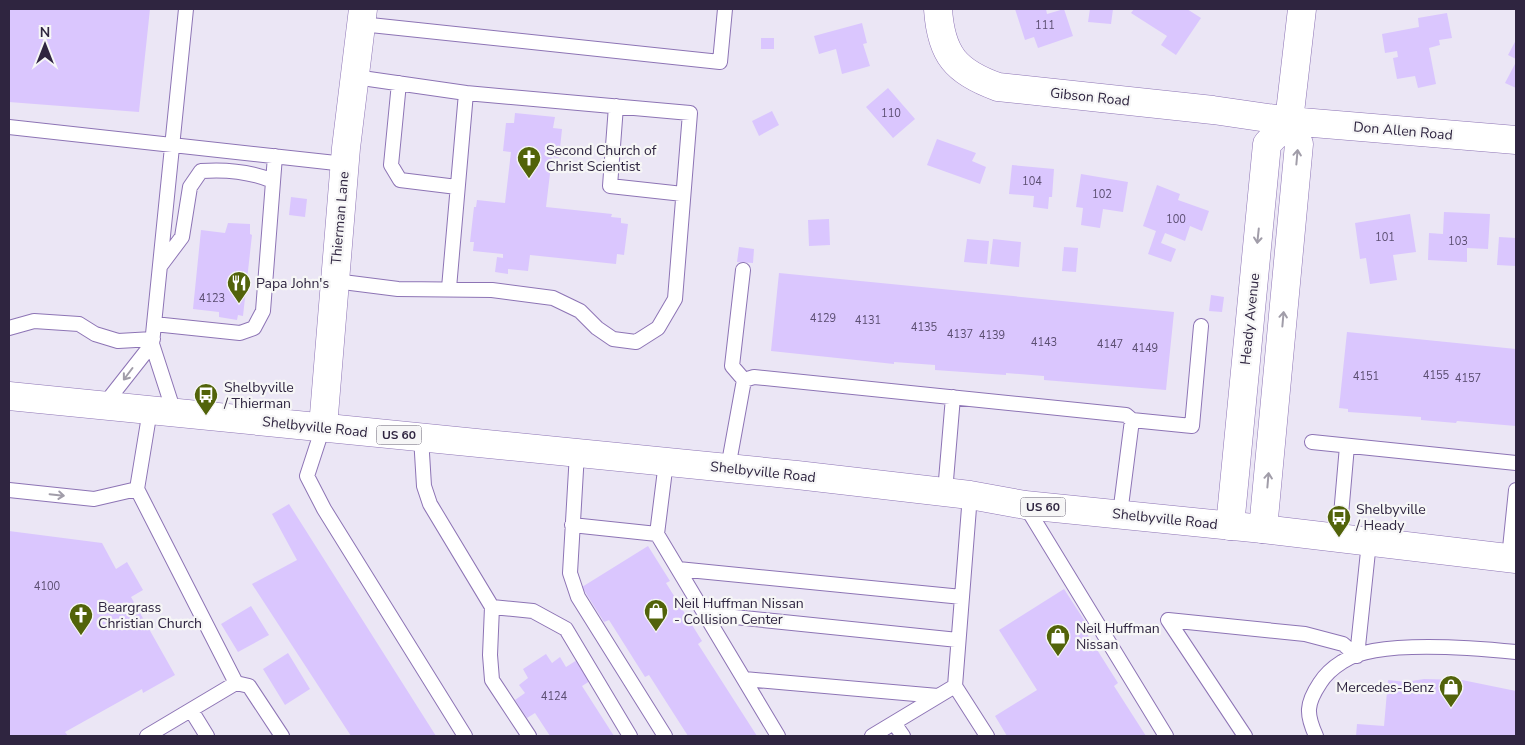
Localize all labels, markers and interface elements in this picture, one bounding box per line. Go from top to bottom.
house number: 111 [1035,18,1055,33]
north arrow [20,20,70,70]
text: N [40,23,50,42]
street label: Gibson Road [1049,83,1131,111]
house number: 110 [881,106,901,121]
street label: Don Allen Road [1353,117,1453,145]
place label: Second Church of Christ Scientist [546,141,657,176]
church icon: Second Church of Christ Scientist [516,145,542,179]
one-way arrow [1293,149,1302,165]
street label: Thierman Lane [326,171,354,265]
house number: 104 [1022,174,1042,189]
house number: 102 [1092,187,1112,202]
house number: 100 [1166,212,1186,227]
one-way arrow [1253,228,1263,244]
house number: 101 [1375,230,1395,245]
house number: 103 [1448,234,1468,249]
restaurant icon: Papa John's [226,270,252,304]
street label: Heady Avenue [1236,272,1264,366]
place label: Papa John's [256,274,329,293]
house number: 4123 [199,291,225,306]
house number: 4129 [810,311,836,326]
one-way arrow [1278,311,1287,327]
house number: 4131 [855,313,881,328]
house number: 4135 [911,320,938,335]
house number: 4137 [947,327,973,342]
house number: 4139 [979,328,1005,343]
house number: 4143 [1031,335,1057,350]
house number: 4147 [1097,337,1123,352]
house number: 4149 [1132,341,1158,356]
one-way arrow [122,367,133,380]
house number: 4155 [1423,368,1450,383]
house number: 4151 [1353,369,1379,384]
house number: 4157 [1455,371,1481,386]
place label: Shelbyville / Thierman [223,378,294,413]
bus stop icon: Shelbyville / Thierman [193,382,219,416]
street label: Shelbyville Road [261,412,369,442]
road number: US 60 [376,426,422,444]
street label: Shelbyville Road [709,457,817,487]
one-way arrow [1263,473,1273,489]
one-way arrow [49,490,65,500]
road number: US 60 [1020,498,1066,516]
place label: Shelbyville / Heady [1355,500,1426,535]
street label: Shelbyville Road [1111,504,1219,534]
bus stop icon: Shelbyville / Heady [1326,504,1352,538]
house number: 4100 [34,579,61,594]
place label: Neil Huffman Nissan - Collision Center [674,594,804,629]
place label: Beargrass Christian Church [98,598,202,633]
shop icon: Neil Huffman Nissan - Collision Center [643,598,669,632]
church icon: Beargrass Christian Church [68,602,94,636]
place label: Neil Huffman Nissan [1076,619,1160,654]
shop icon: Neil Huffman Nissan [1045,623,1071,657]
shop icon: Mercedes-Benz [1438,674,1464,708]
place label: Mercedes-Benz [1336,678,1435,697]
house number: 4124 [541,689,568,704]

